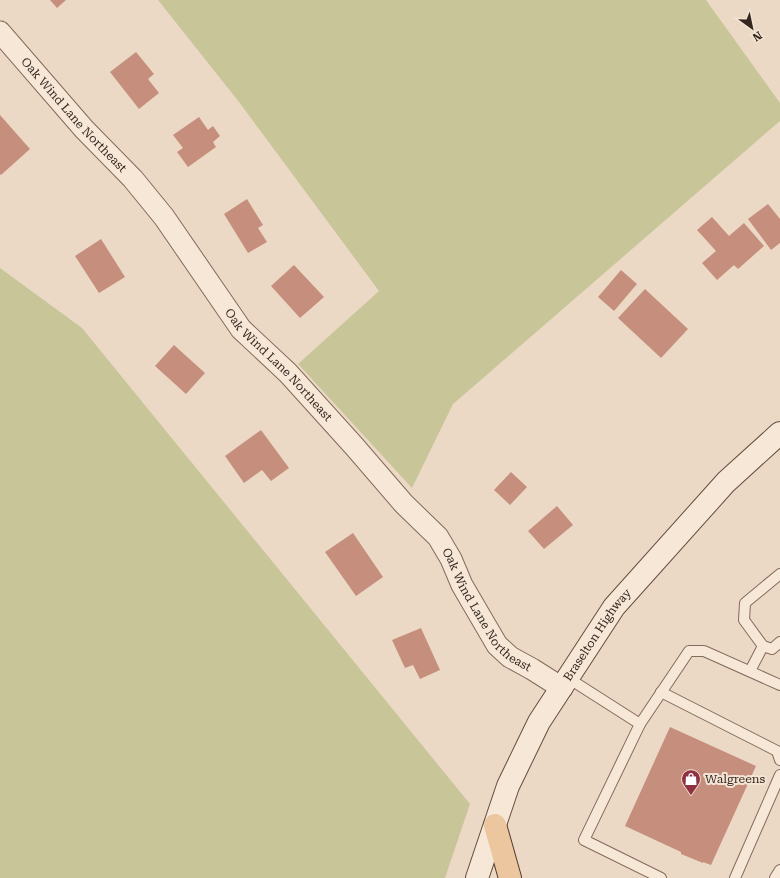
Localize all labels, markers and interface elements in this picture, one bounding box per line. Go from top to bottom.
north arrow [732,8,772,48]
text: N [750,28,764,44]
street label: Oak Wind Lane Northeast [18,55,130,176]
street label: Oak Wind Lane Northeast [222,306,335,424]
street label: Oak Wind Lane Northeast [439,545,534,674]
street label: Braselton Highway [561,585,635,684]
shop icon: Walgreens [680,768,702,796]
place label: Walgreens [705,772,765,786]

